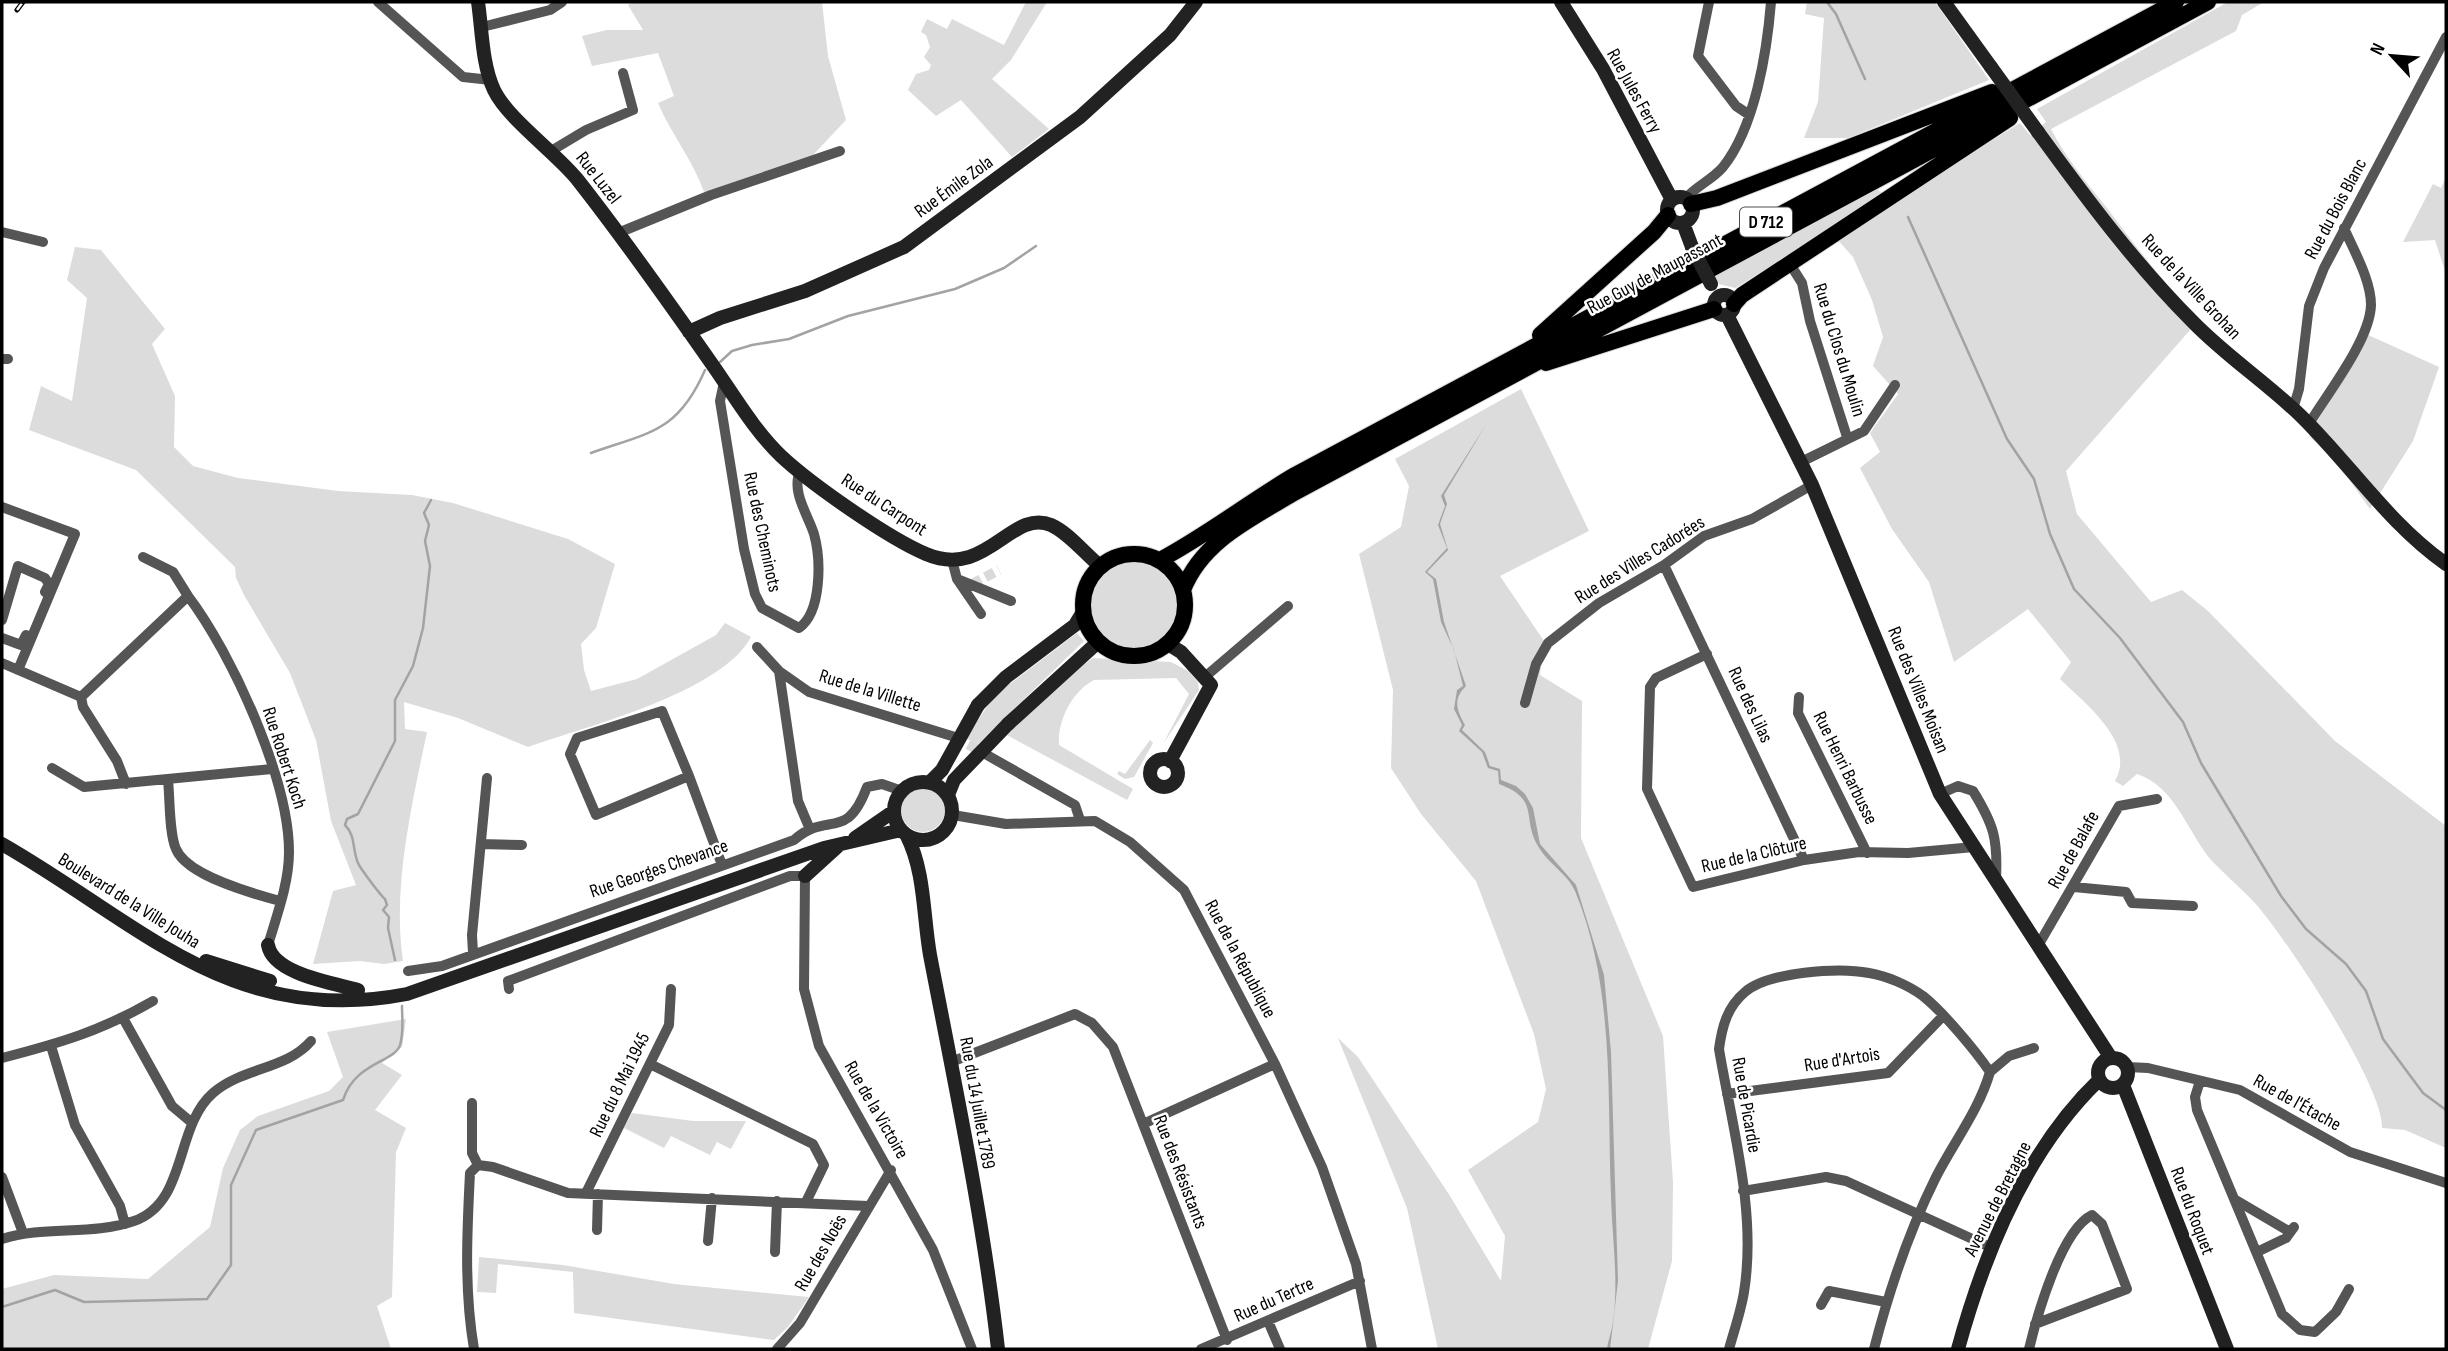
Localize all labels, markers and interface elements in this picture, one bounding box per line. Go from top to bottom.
north arrow [2357,21,2427,91]
text: N [2366,40,2391,59]
street label: Rue Jules Ferry [1601,45,1667,138]
street label: Rue Luzel [570,147,626,209]
street label: Rue Émile Zola [910,151,998,223]
street label: Rue du Bois Blanc [2300,155,2372,263]
road number: D 712 [1740,208,1792,236]
street label: Rue Guy de Maupassant [1583,228,1727,319]
street label: Rue de la Ville Grohan [2136,230,2246,344]
street label: Rue du Clos du Moulin [1808,280,1870,420]
street label: Rue du Carpont [837,469,931,541]
street label: Rue des Cheminots [738,470,786,594]
street label: Rue des Villes Cadorées [1571,511,1709,609]
street label: Rue des Villes Moisan [1882,623,1954,757]
street label: Rue des Lilas [1722,663,1778,747]
street label: Rue de la Villette [816,665,924,717]
street label: Rue Robert Koch [257,704,311,812]
street label: Rue Henri Barbusse [1808,708,1882,828]
street label: Rue de Balafe [2043,807,2105,893]
street label: Rue de la Clôture [1699,832,1809,878]
street label: Rue Georges Chevance [587,835,731,903]
street label: Boulevard de la Ville Jouha [54,848,204,954]
street label: Rue de la République [1199,896,1281,1022]
street label: Rue du 8 Mai 1945 [585,1029,655,1141]
street label: Rue du 14 Juillet 1789 [954,1035,1000,1171]
street label: Rue d'Artois [1802,1043,1882,1077]
street label: Rue de Picardie [1726,1056,1766,1154]
street label: Rue de la Victoire [839,1057,913,1163]
street label: Rue de l'Étache [2249,1069,2345,1137]
street label: Rue des Résistants [1148,1112,1212,1232]
street label: Avenue de Bretagne [1959,1138,2037,1261]
street label: Rue du Roquet [2165,1164,2219,1258]
street label: Rue des Noës [790,1210,852,1295]
street label: Rue du Tertre [1231,1272,1317,1328]

